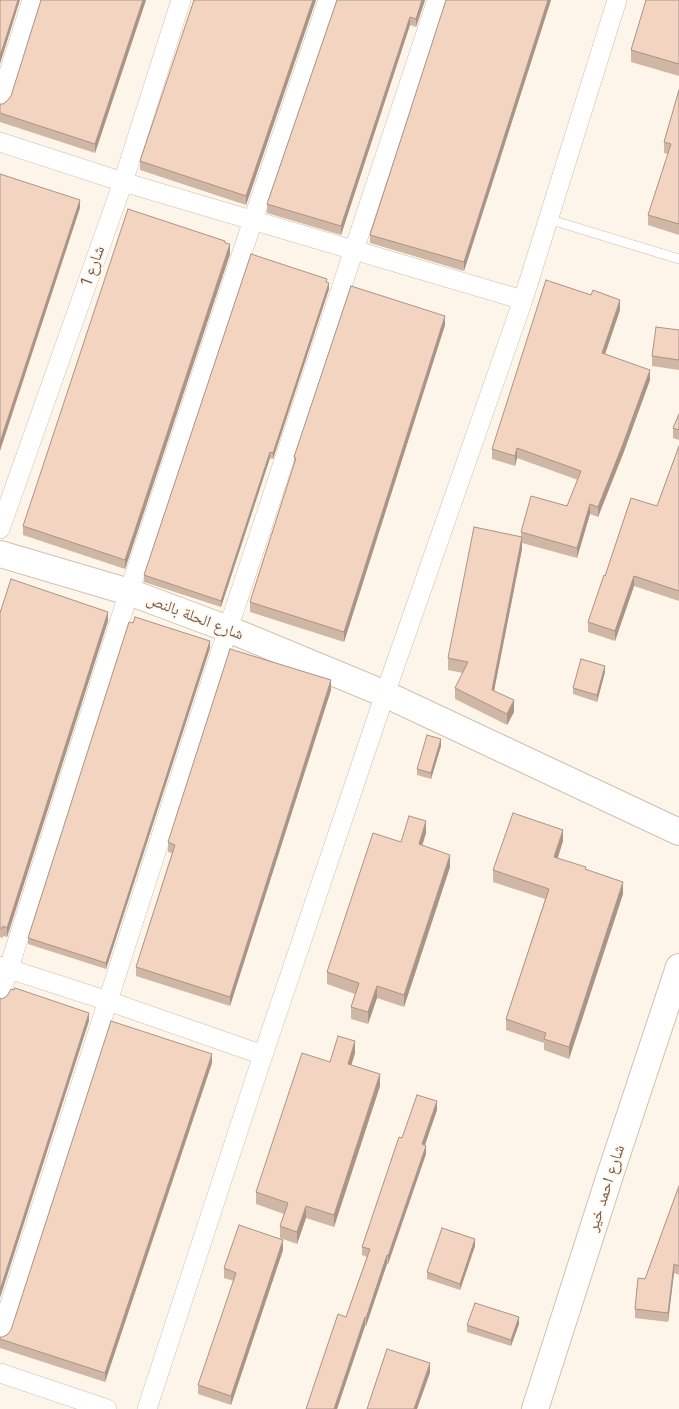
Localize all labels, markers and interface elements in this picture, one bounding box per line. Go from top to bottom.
street label: شارع 1 [77,243,109,289]
street label: شارع الحلة بالنص [144,590,246,644]
street label: شارع احمد خير [583,1142,629,1234]

